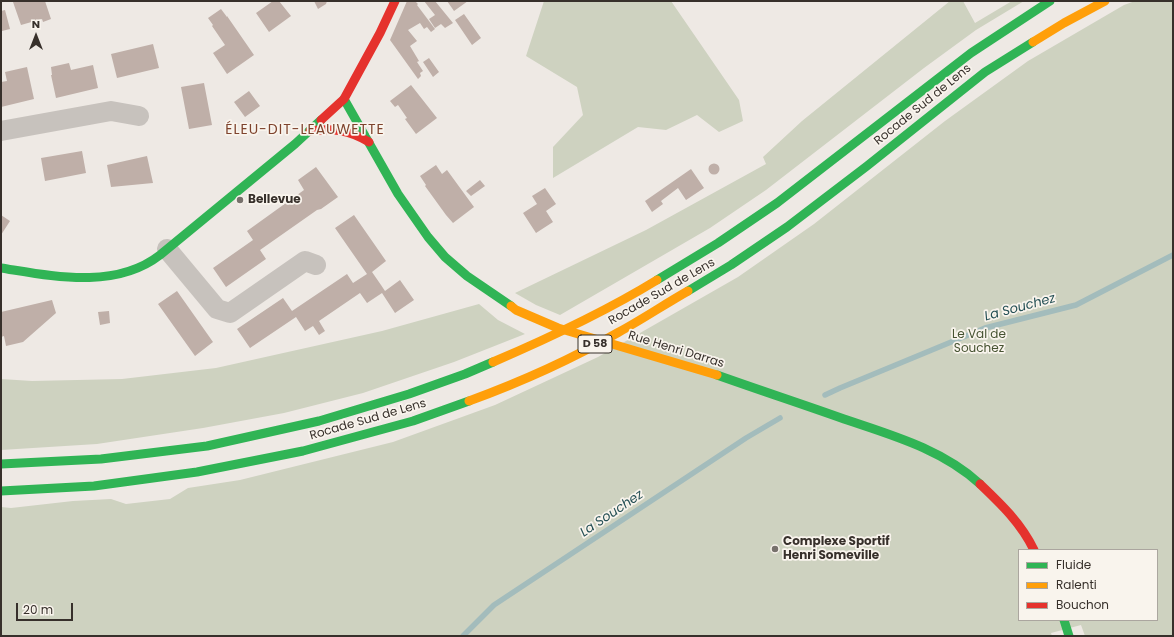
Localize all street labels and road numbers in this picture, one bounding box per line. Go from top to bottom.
street label: Rocade Sud de Lens [872,61,974,149]
street label: Rocade Sud de Lens [606,256,718,328]
street label: Rue Henri Darras [626,329,726,371]
road number: D 58 [578,335,612,353]
street label: Rocade Sud de Lens [308,396,428,444]

